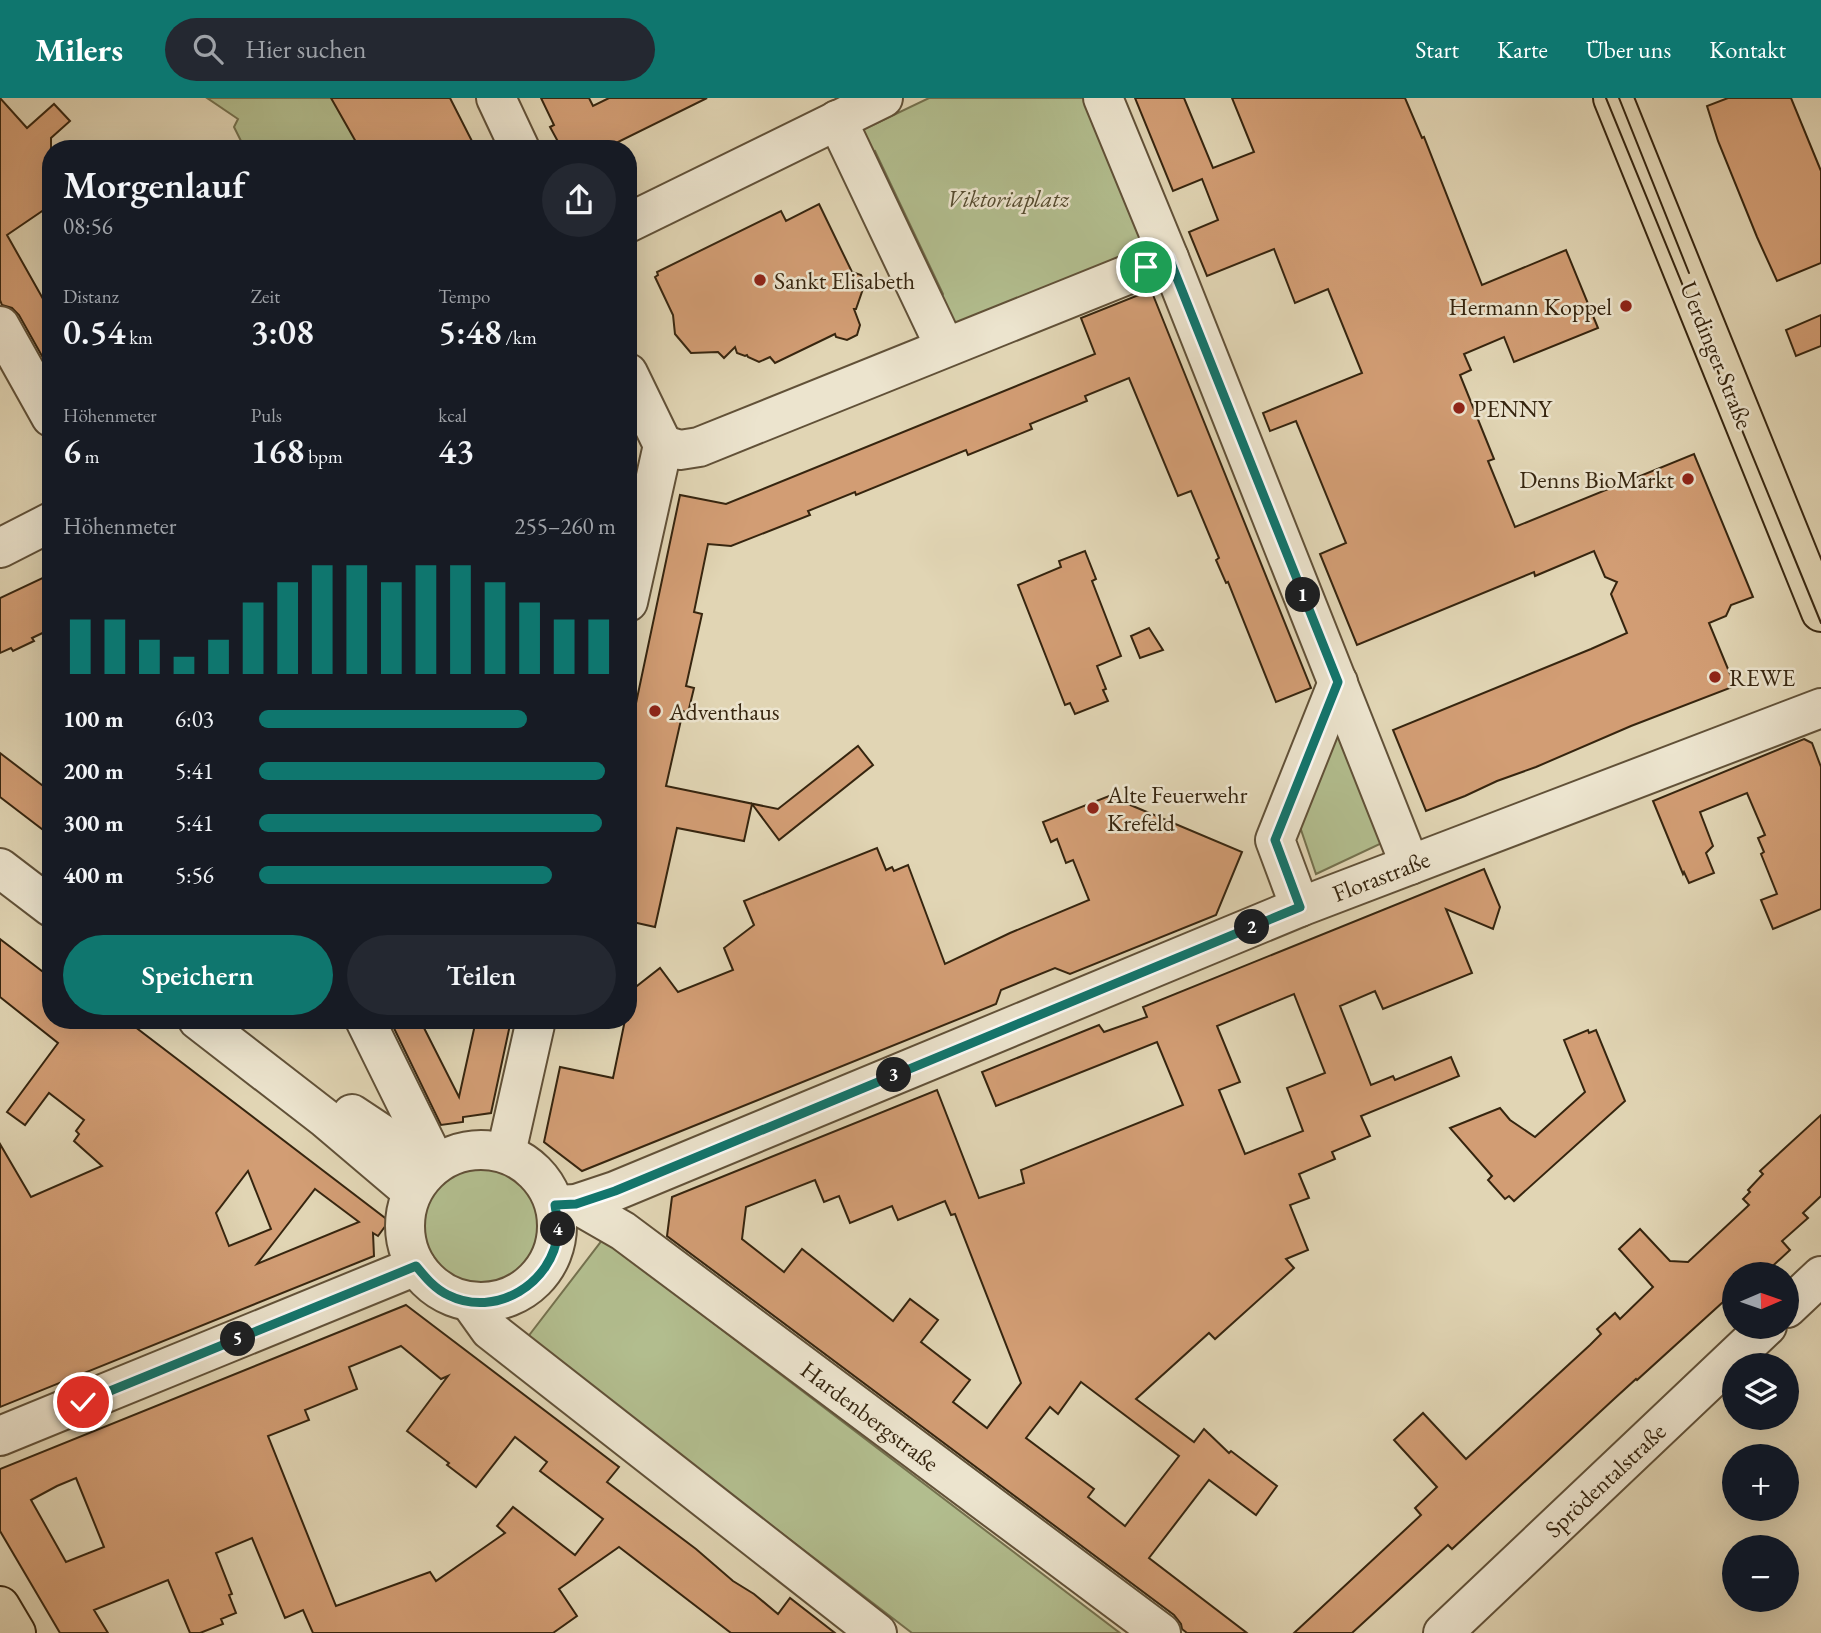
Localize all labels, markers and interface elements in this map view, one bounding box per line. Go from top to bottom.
search box [165,18,655,81]
text: Milers [35,28,123,71]
icon: search [189,30,227,68]
text: Hier suchen [245,32,367,66]
text: Start [1415,34,1459,65]
text: Karte [1497,34,1548,65]
text: Über uns [1586,34,1671,65]
text: Kontakt [1709,34,1786,65]
text: Morgenlauf [63,160,245,209]
button: share [542,163,616,237]
park label: Viktoriaplatz [947,183,1069,214]
text: 08:56 [63,211,113,241]
pin [1116,237,1176,297]
icon: arrive [1127,248,1165,286]
place label: Sankt Elisabeth [774,265,915,296]
marker: Sankt Elisabeth [752,272,768,288]
street label: Uerdinger Straße [1673,277,1761,433]
text: Distanz [63,284,119,309]
text: Zeit [251,284,280,309]
text: Tempo [438,284,491,309]
place label: Hermann Koppel [1449,291,1612,322]
marker: Hermann Koppel [1618,298,1634,314]
text: 0.54 [63,309,125,354]
text: 3:08 [251,309,314,354]
text: 5:48 [438,309,502,354]
text: km [125,325,153,350]
text: /km [502,325,537,350]
place label: PENNY [1473,393,1553,424]
marker: PENNY [1451,400,1467,416]
text: Höhenmeter [63,403,157,428]
text: Puls [251,403,282,428]
text: kcal [438,403,467,428]
text: 6 [63,428,81,473]
text: 168 [251,428,305,473]
text: 43 [438,428,474,473]
text: m [81,444,100,469]
text: bpm [305,444,343,469]
place label: Denns BioMarkt [1519,464,1674,495]
marker: Denns BioMarkt [1680,471,1696,487]
text: Höhenmeter [63,511,176,541]
text: 255–260 m [515,511,616,541]
pin: 1 [1286,578,1320,612]
text: 1 [1297,582,1308,607]
place label: REWE [1729,662,1795,693]
marker: REWE [1707,669,1723,685]
place label: Adventhaus [668,696,780,727]
marker: Adventhaus [647,703,663,719]
text: 100 m [63,704,124,734]
text: 6:03 [175,704,214,734]
text: 200 m [63,756,124,786]
text: 5:41 [175,756,214,786]
place label: Alte Feuerwehr Krefeld [1106,779,1248,838]
marker: Alte Feuerwehr Krefeld [1085,800,1101,816]
text: 300 m [63,808,124,838]
text: 5:41 [175,808,214,838]
street label: Florastraße [1328,843,1434,909]
text: 400 m [63,860,124,890]
text: 5:56 [175,860,214,890]
pin: 2 [1234,910,1270,944]
text: 2 [1246,914,1257,939]
button: Speichern [63,935,333,1015]
button: Teilen [347,935,616,1015]
pin: 3 [876,1058,912,1093]
text: 3 [888,1062,899,1087]
pin: 4 [540,1212,576,1246]
text: 4 [552,1216,563,1241]
north arrow [1722,1262,1799,1339]
map controls [1722,1262,1799,1612]
pin: 5 [220,1322,256,1356]
text: 5 [232,1326,243,1351]
button: layers [1722,1353,1799,1430]
street label: Hardenbergstraße [794,1354,946,1478]
pin [53,1372,113,1432]
icon: check [64,1383,102,1421]
street label: Sprödentalstraße [1538,1416,1672,1544]
button: + [1722,1444,1799,1521]
button: − [1722,1535,1799,1612]

